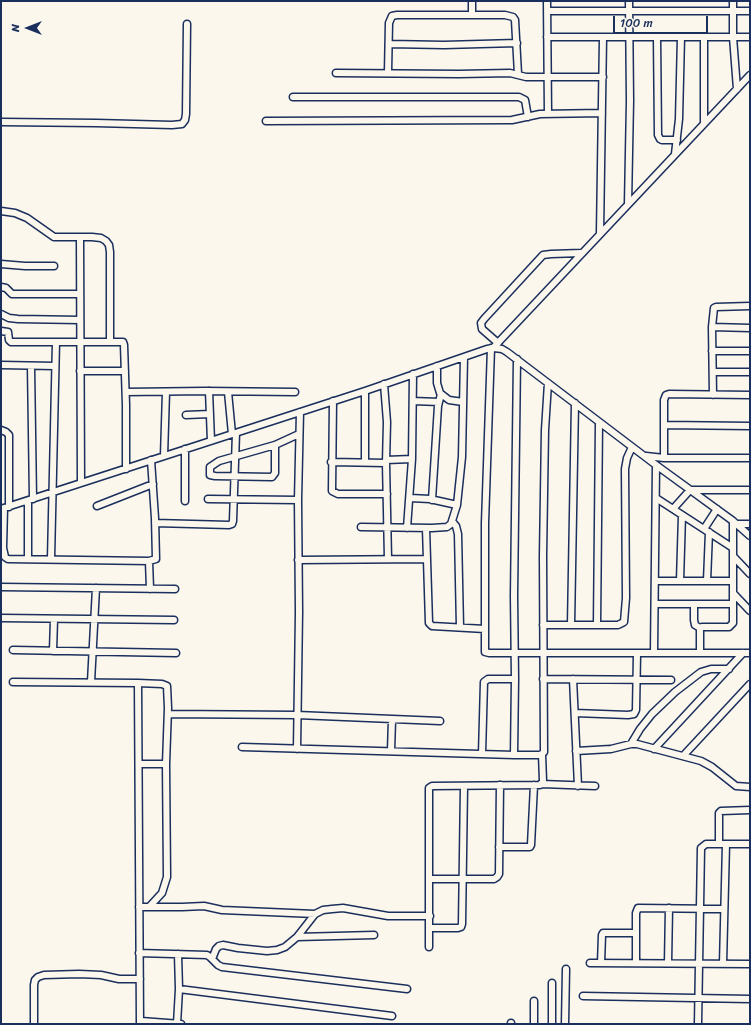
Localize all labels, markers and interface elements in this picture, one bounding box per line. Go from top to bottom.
north arrow [8,8,48,48]
scale bar [615,8,710,34]
text: 100 m [620,12,653,34]
text: N [6,24,25,32]

